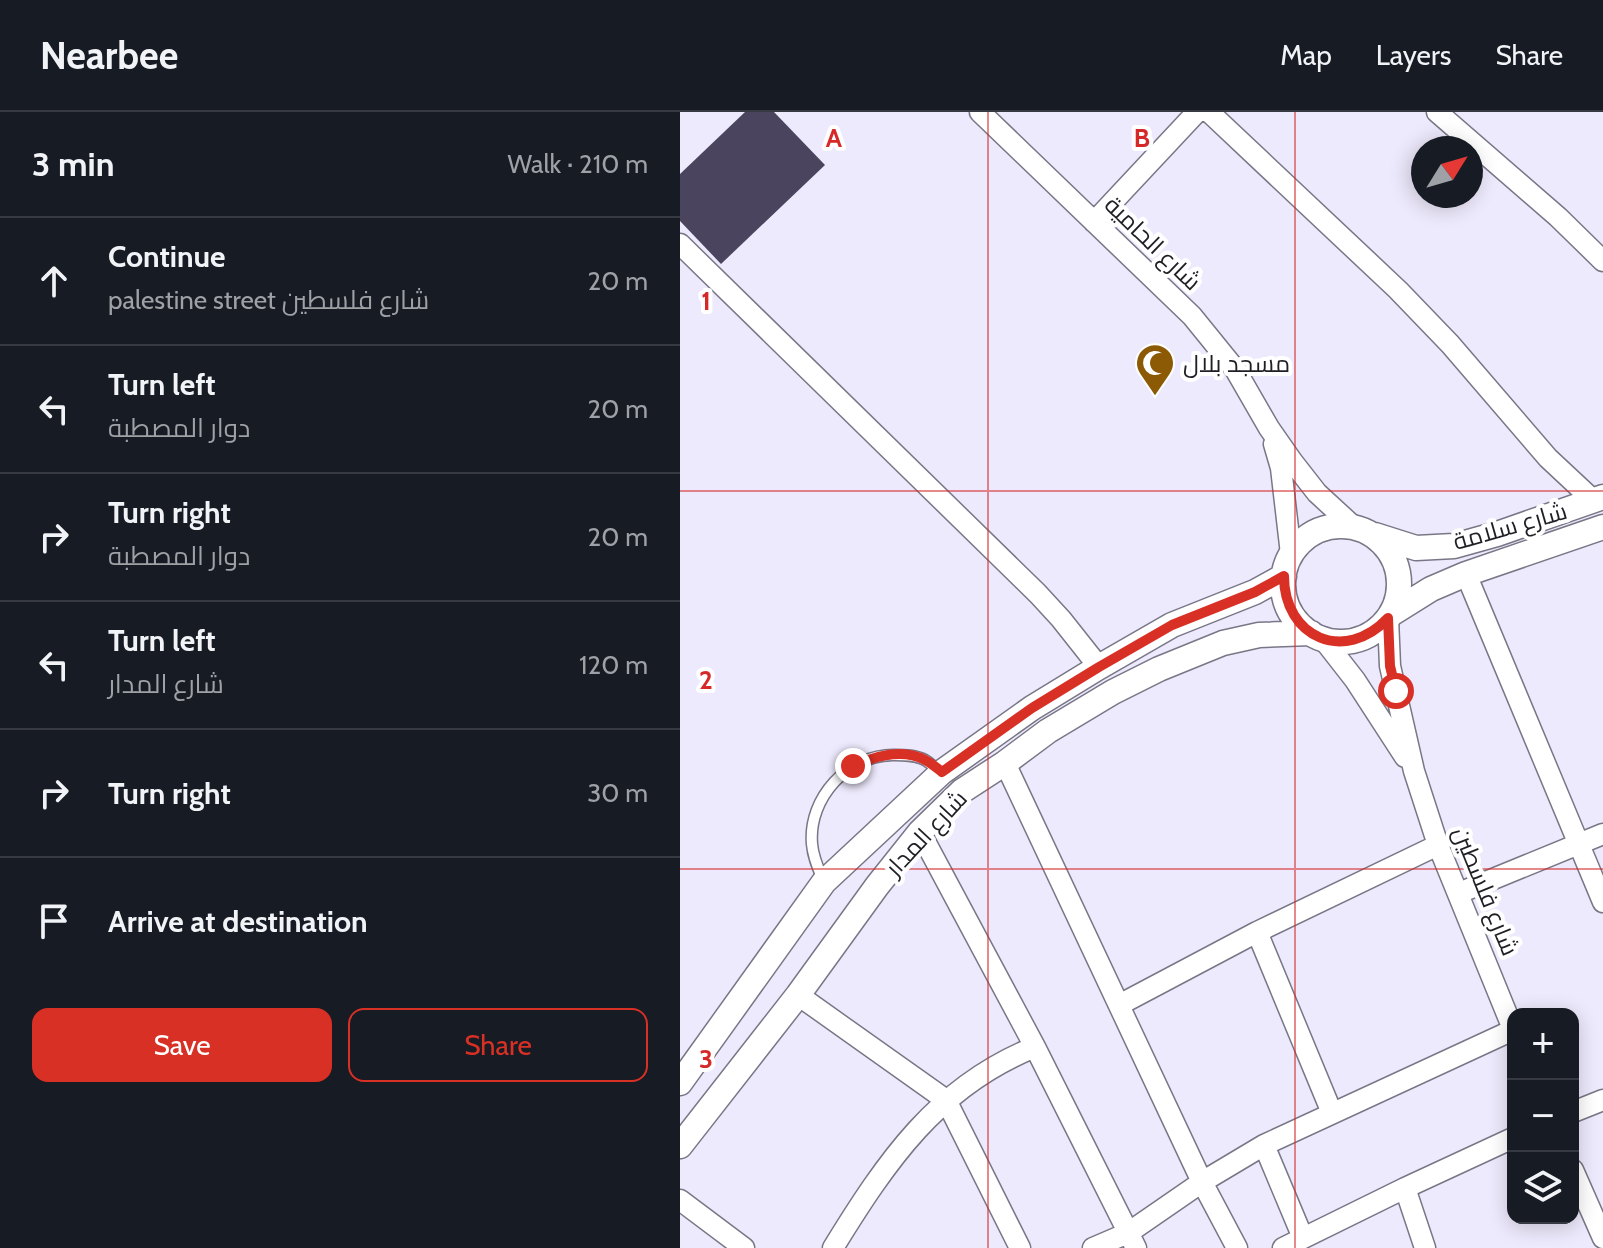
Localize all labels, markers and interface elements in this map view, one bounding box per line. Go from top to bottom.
text: Nearbee [40,32,178,79]
text: Map [1280,38,1332,72]
text: Layers [1376,38,1451,72]
text: Share [1495,38,1563,72]
text: A [826,122,843,154]
text: B [1134,122,1150,154]
north arrow [1411,136,1483,208]
text: 3 min [32,143,114,185]
text: Walk · 210 m [507,148,648,180]
street label: شارع الحامية [1097,190,1207,298]
text: Continue [108,238,225,275]
icon: ahead [32,259,76,303]
text: 20 m [588,265,648,297]
text: palestine street شارع فلسطين [108,284,429,316]
text: 1 [701,285,711,317]
mosque icon: مسجد بلال [1134,342,1176,397]
place label: مسجد بلال [1183,349,1290,378]
text: Turn left [108,366,216,403]
icon: left [32,387,76,431]
text: 20 m [588,393,648,425]
text: دوار المصطبة [108,412,250,444]
text: Turn right [108,494,231,531]
street label: شارع سلامة [1450,496,1571,558]
icon: right [32,515,76,559]
text: 20 m [588,521,648,553]
text: دوار المصطبة [108,540,250,572]
text: Turn left [108,622,216,659]
icon: left [32,643,76,687]
text: 120 m [579,649,648,681]
text: 2 [699,664,713,696]
text: شارع المدار [108,668,224,700]
route start [1378,673,1414,709]
route end [835,748,871,784]
icon: right [32,771,76,815]
text: Turn right [108,775,231,812]
text: 30 m [587,777,648,809]
street label: شارع المدار [878,784,974,885]
street label: شارع فلسطين [1445,822,1525,960]
icon: arrive [32,899,76,943]
text: Arrive at destination [108,903,368,940]
button: Save [32,1008,332,1082]
button: Share [348,1008,648,1082]
map controls [1507,1008,1579,1224]
button: + [1507,1008,1579,1080]
text: 3 [699,1043,713,1075]
button: − [1507,1080,1579,1152]
button: layers [1507,1152,1579,1224]

